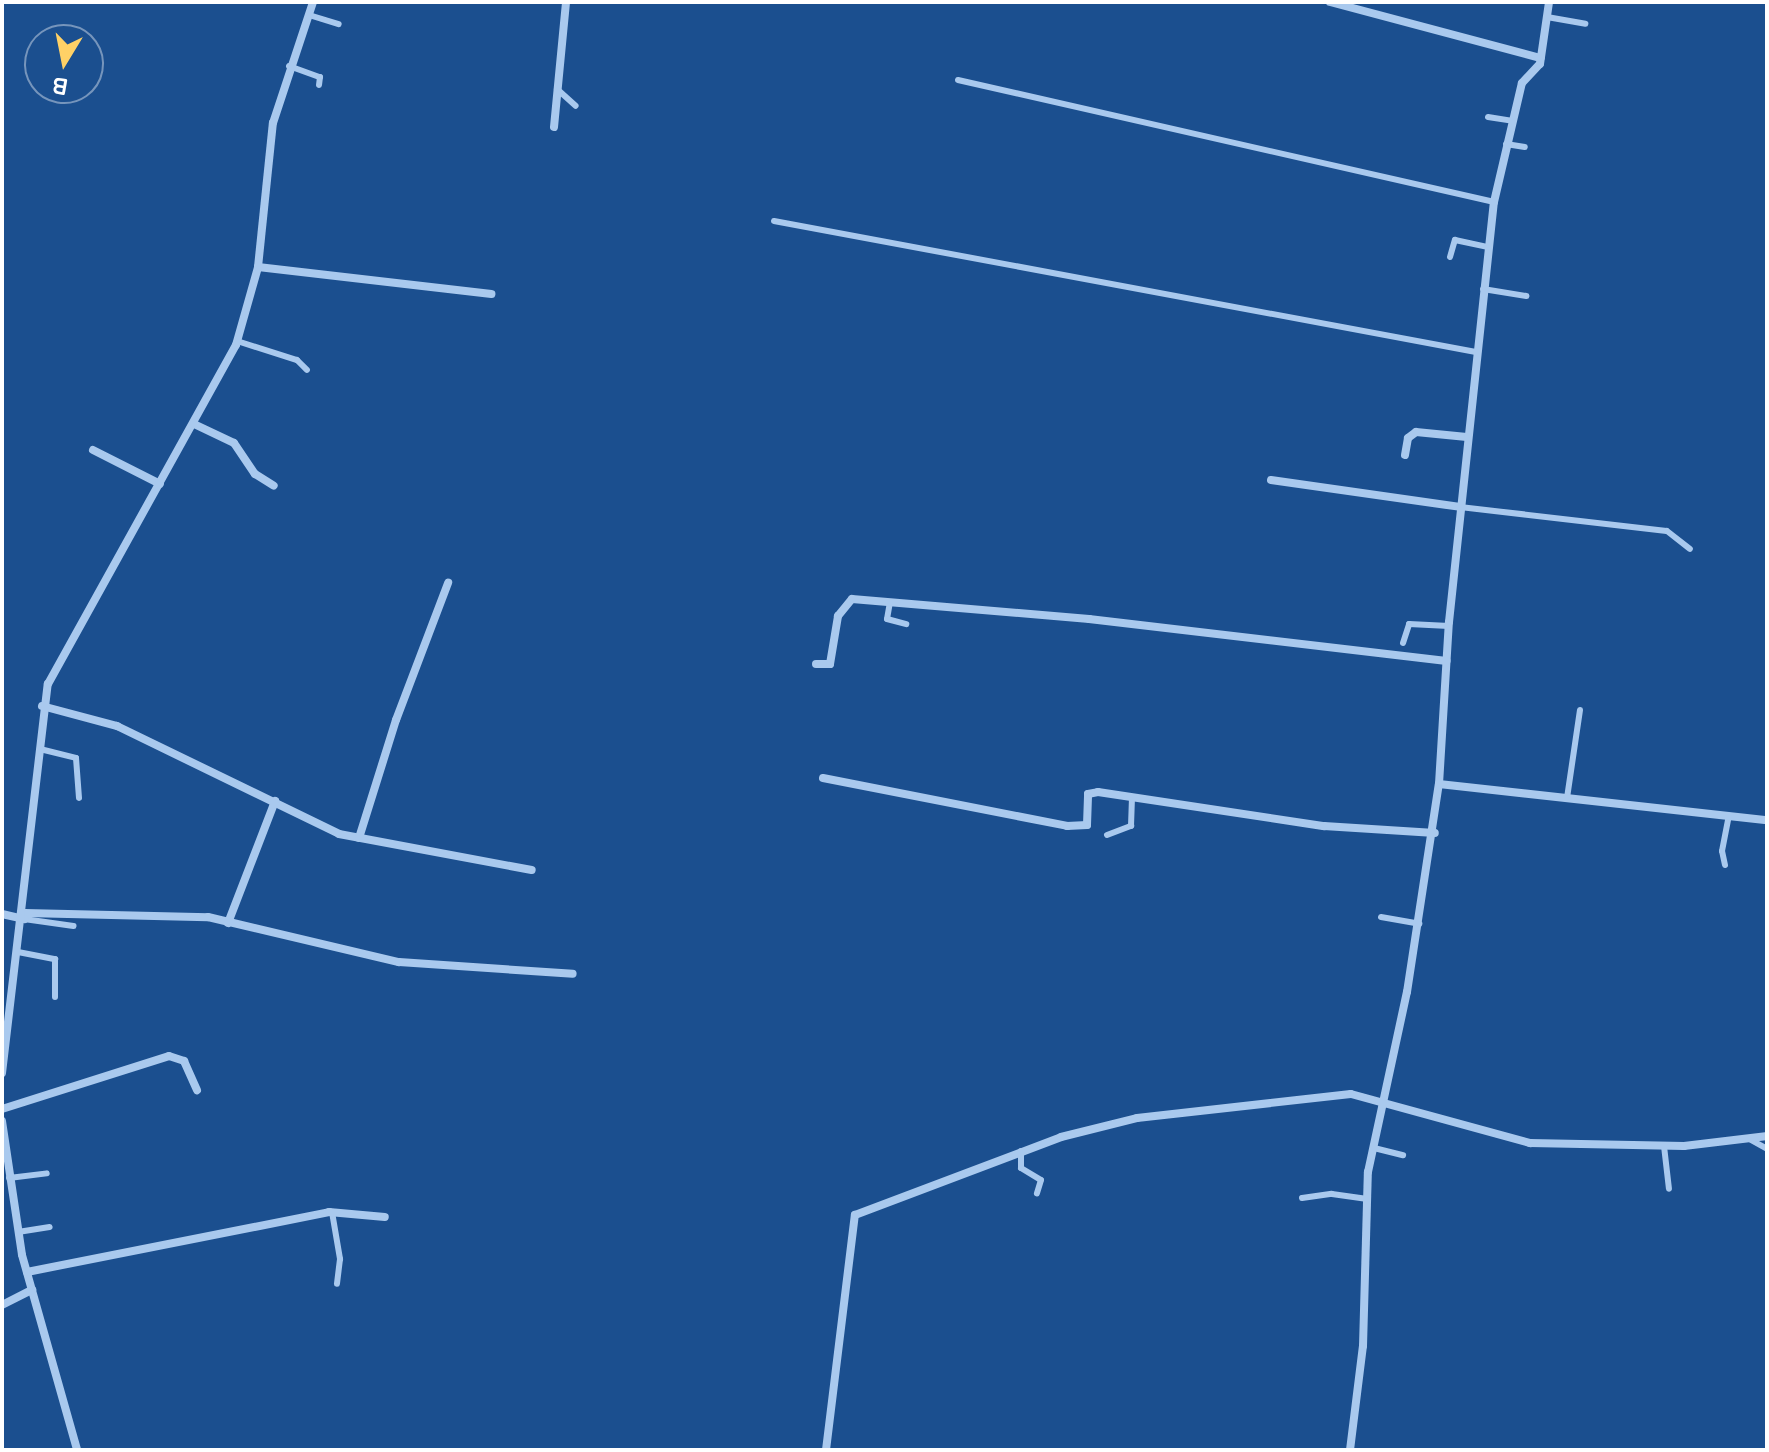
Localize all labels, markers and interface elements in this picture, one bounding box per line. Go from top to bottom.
north arrow [24,24,104,104]
text: B [50,72,70,100]

